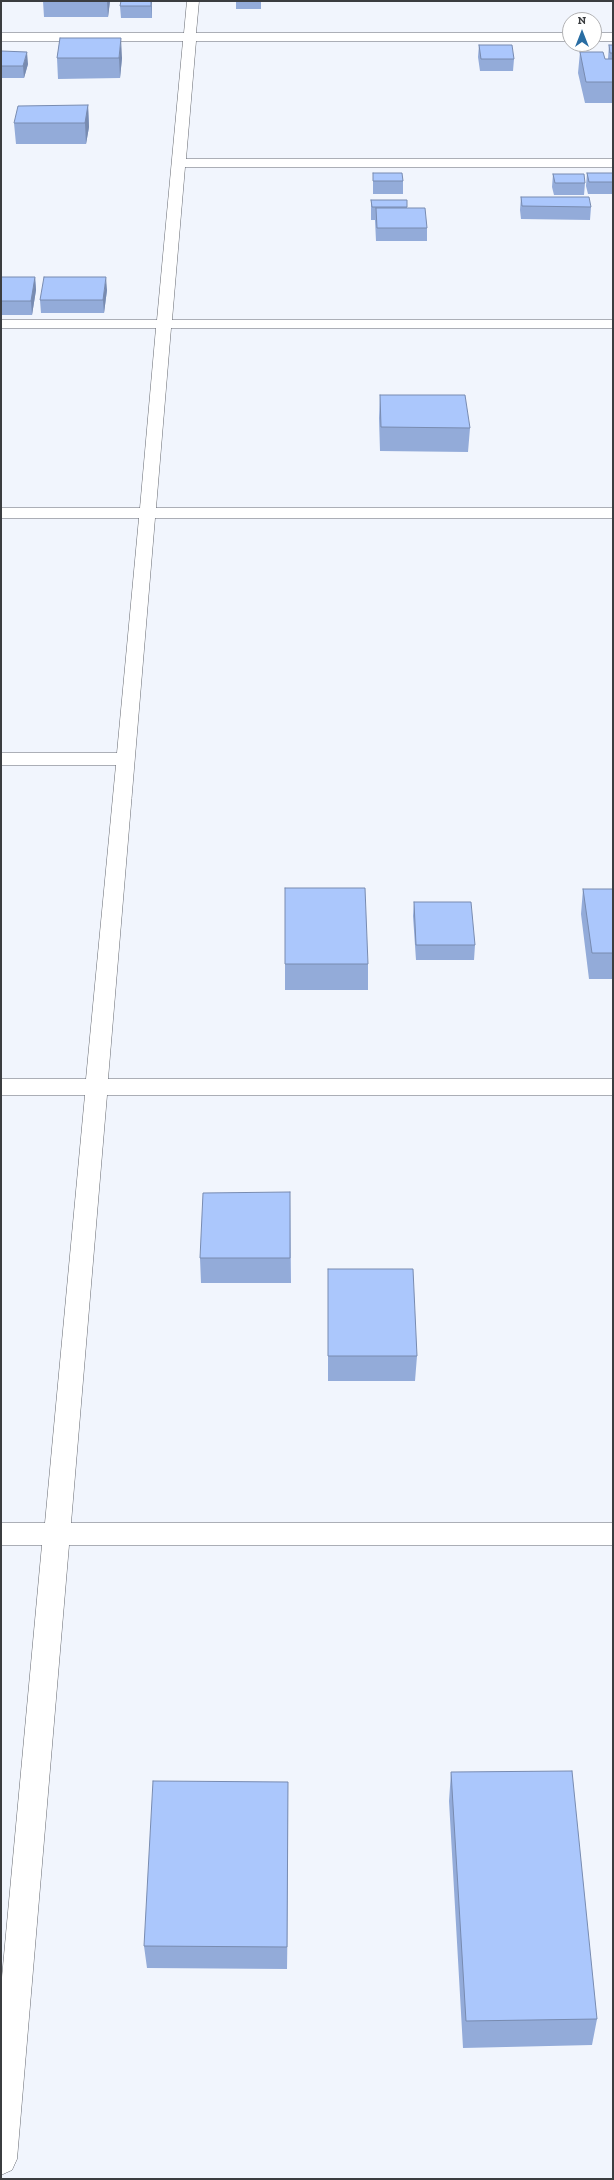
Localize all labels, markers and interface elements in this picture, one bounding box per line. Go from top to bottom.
north arrow [562,12,602,52]
text: N [578,14,586,27]

